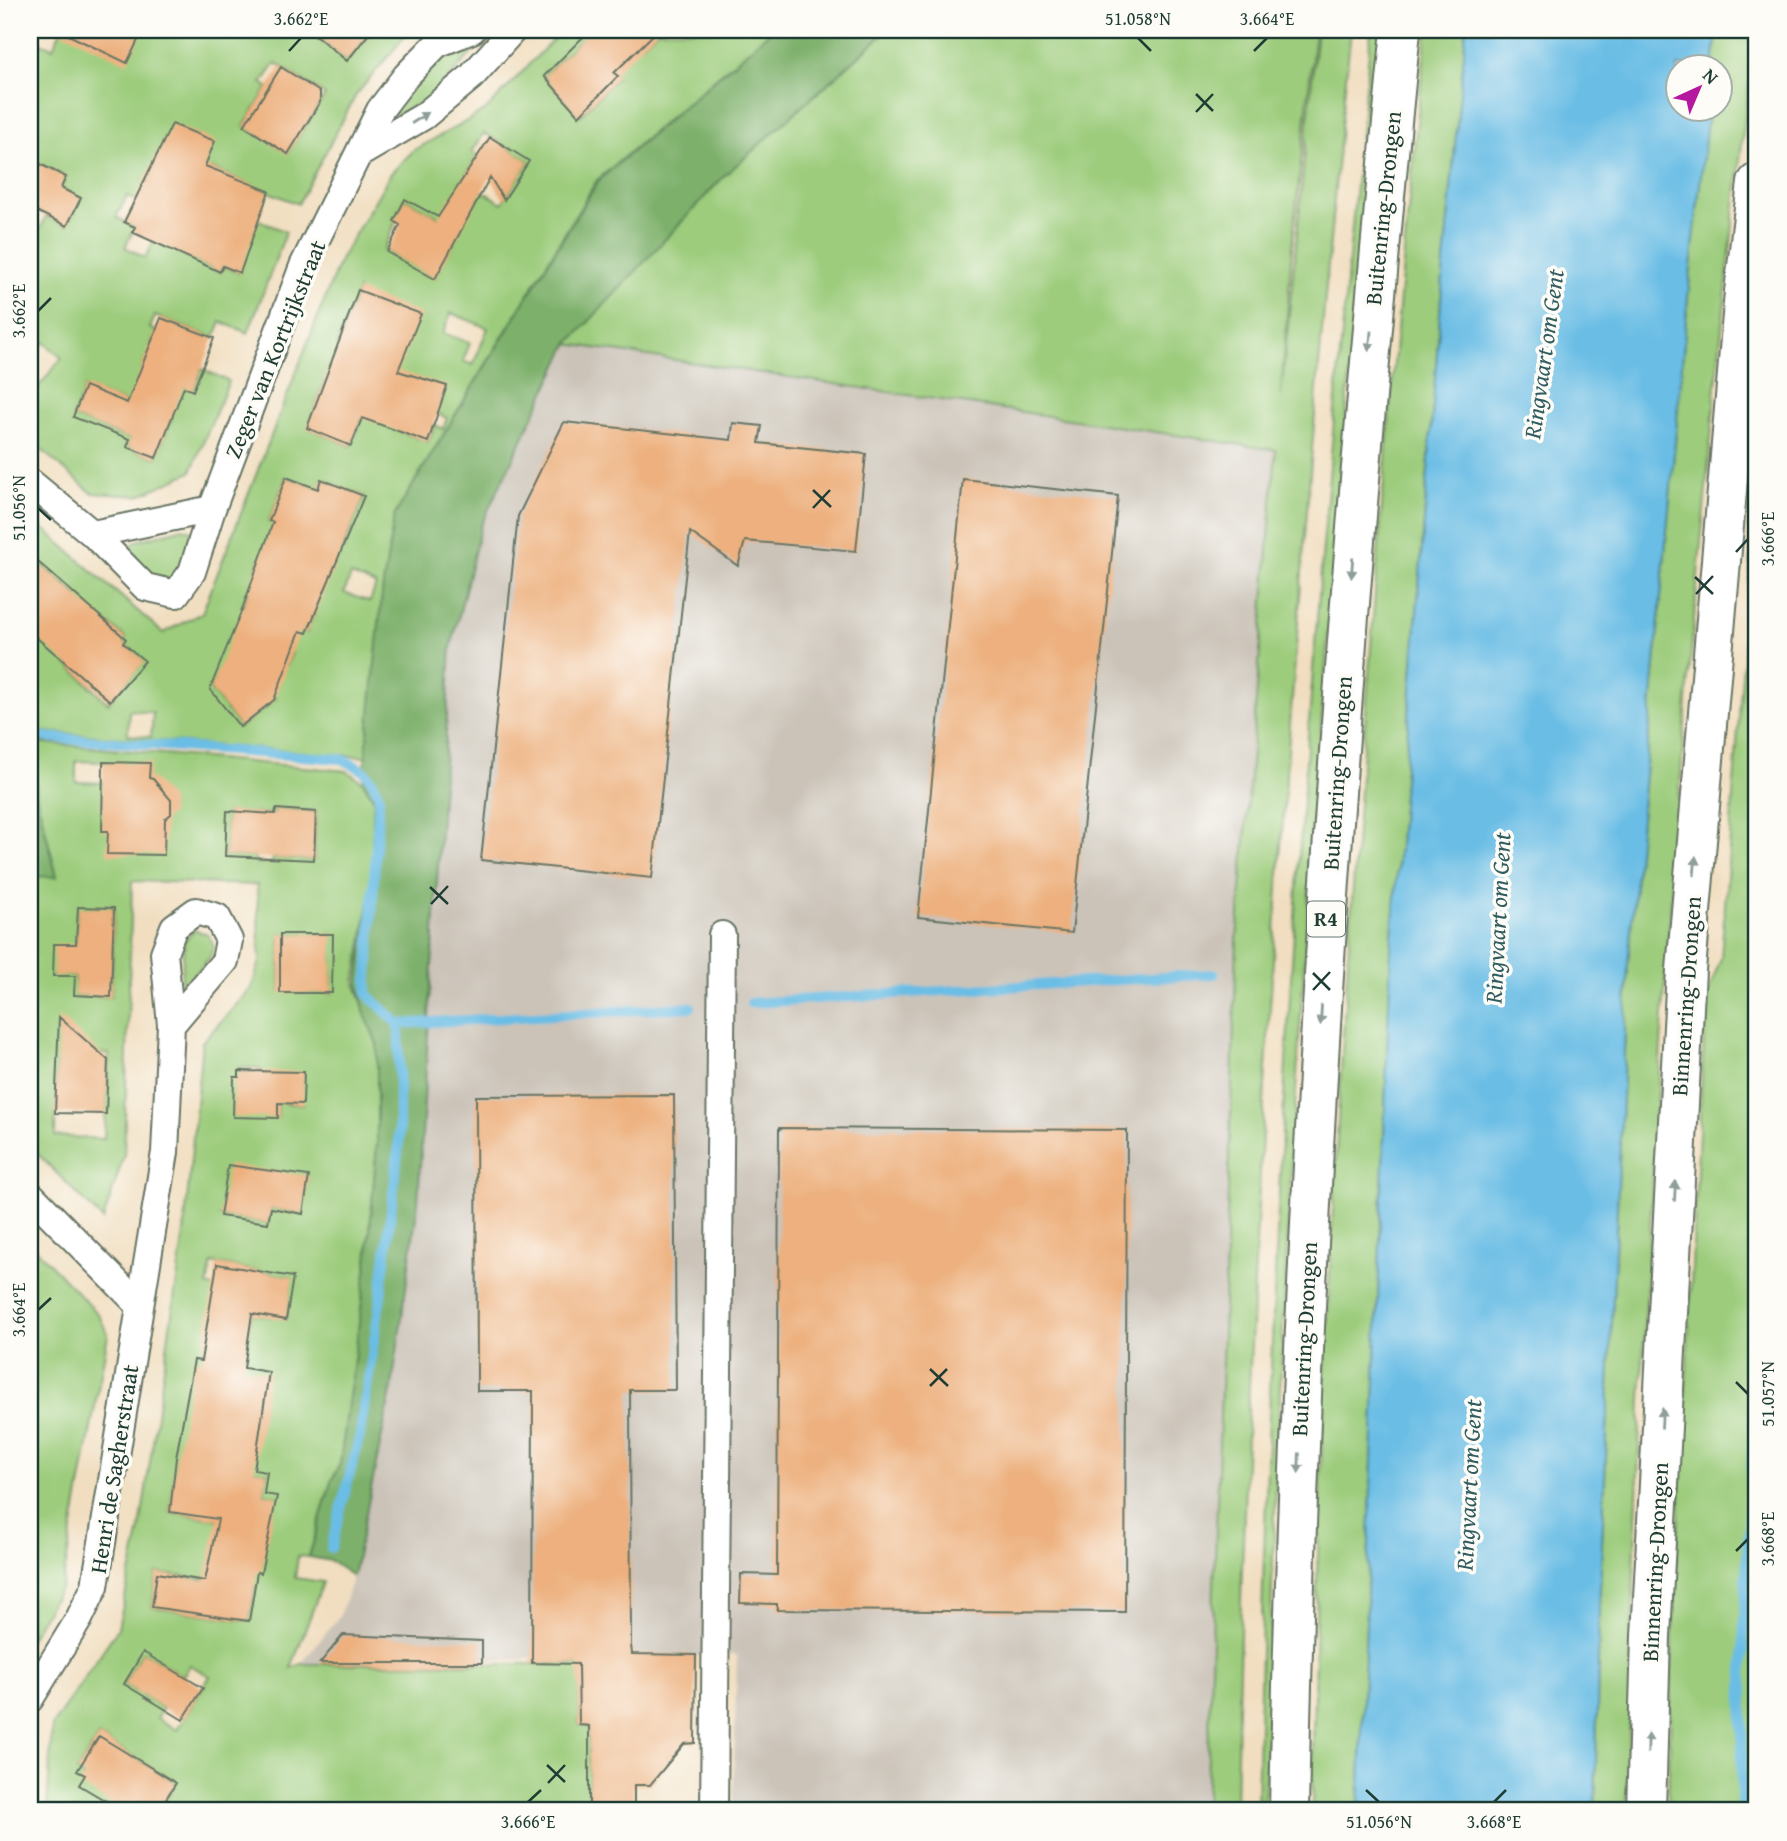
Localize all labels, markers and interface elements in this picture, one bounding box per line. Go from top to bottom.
text: 3.662°E [274,5,328,32]
text: 51.058°N [1105,5,1171,32]
text: 3.664°E [1240,5,1294,32]
north arrow [1664,52,1734,122]
text: N [1697,61,1725,90]
street label: Buitenring-Drongen [1356,109,1409,307]
one-way arrow [410,111,429,124]
street label: Zeger van Kortrijkstraat [216,235,333,463]
water label: Ringvaart om Gent [1514,266,1573,442]
text: 3.662°E [5,284,32,338]
one-way arrow [1364,331,1375,353]
text: 51.056°N [5,475,32,541]
text: 3.666°E [1754,512,1781,566]
one-way arrow [1346,557,1357,579]
street label: Buitenring-Drongen [1313,675,1360,871]
water label: Ringvaart om Gent [1475,831,1519,1005]
one-way arrow [1690,855,1701,877]
street label: Binnenring-Drongen [1662,895,1709,1097]
road number: R4 [1307,902,1345,936]
one-way arrow [1315,1004,1326,1026]
one-way arrow [1669,1179,1680,1201]
street label: Buitenring-Drongen [1282,1241,1325,1437]
text: 3.664°E [5,1283,32,1337]
text: 51.057°N [1754,1361,1781,1427]
street label: Henri de Sagherstraat [81,1362,146,1576]
water label: Ringvaart om Gent [1446,1398,1490,1572]
one-way arrow [1657,1407,1668,1429]
one-way arrow [1293,1452,1304,1474]
street label: Binnenring-Drongen [1633,1461,1676,1663]
text: 3.668°E [1754,1512,1781,1566]
one-way arrow [1642,1732,1654,1754]
text: 3.666°E [501,1808,555,1835]
text: 51.056°N [1346,1808,1412,1835]
text: 3.668°E [1467,1808,1521,1835]

